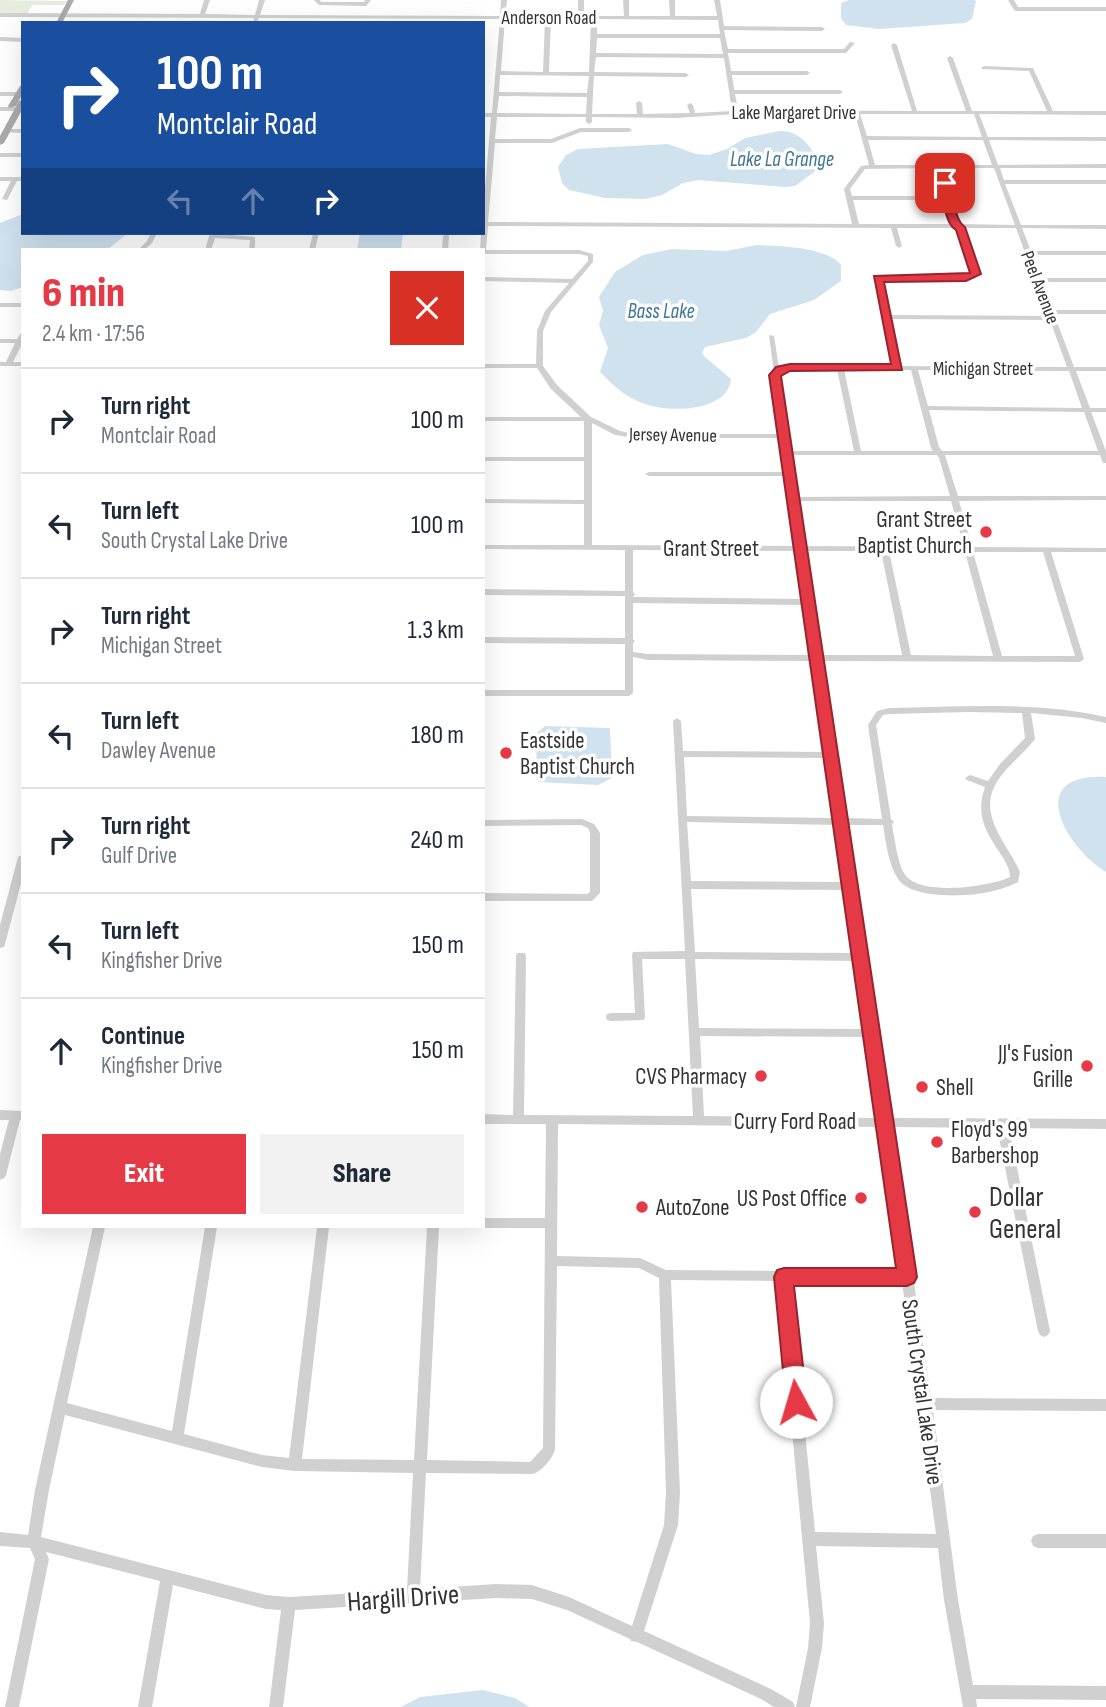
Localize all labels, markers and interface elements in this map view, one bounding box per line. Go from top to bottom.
street label: Anderson Road [501,7,596,30]
text: 100 m [157,45,263,104]
icon: right [42,49,133,140]
street label: Lake Margaret Drive [732,102,856,125]
text: Montclair Road [157,105,317,144]
water label: Lake La Grange [730,147,834,172]
pin [915,153,975,213]
icon: arrive [926,164,964,202]
icon: left [161,182,199,220]
icon: ahead [234,182,272,220]
icon: right [307,182,345,220]
street label: Peel Avenue [1015,248,1064,327]
text: 6 min [42,268,125,319]
button: close [390,271,464,345]
water label: Bass Lake [627,299,695,324]
text: 2.4 km · 17:56 [42,320,145,348]
street label: Michigan Street [933,358,1033,381]
text: Turn right [101,391,190,422]
icon: right [42,402,80,440]
text: 100 m [411,405,464,436]
text: Montclair Road [101,422,216,450]
street label: Jersey Avenue [628,423,717,448]
text: Turn left [101,496,179,527]
place label: Grant Street Baptist Church [857,506,972,560]
icon: left [42,507,80,545]
text: 100 m [411,510,464,541]
marker: Grant Street Baptist Church [978,524,994,540]
text: South Crystal Lake Drive [101,527,288,555]
street label: Grant Street [663,535,759,563]
text: Turn right [101,601,190,632]
icon: right [42,612,80,650]
text: 1.3 km [408,615,464,646]
text: Michigan Street [101,632,222,660]
text: Turn left [101,706,179,737]
icon: left [42,717,80,755]
text: 180 m [411,720,464,751]
place label: Eastside Baptist Church [520,727,635,781]
text: Dawley Avenue [101,737,216,765]
marker: Eastside Baptist Church [498,745,514,761]
text: Turn right [101,811,190,842]
icon: right [42,822,80,860]
text: 240 m [410,825,464,856]
text: Gulf Drive [101,842,177,870]
text: Turn left [101,916,179,947]
icon: left [42,927,80,965]
text: 150 m [412,930,464,961]
text: Kingfisher Drive [101,947,223,975]
text: Continue [101,1021,185,1052]
icon: ahead [42,1032,80,1070]
text: 150 m [412,1035,464,1066]
place label: JJ's Fusion Grille [997,1040,1073,1094]
text: Kingfisher Drive [101,1052,223,1080]
marker: JJ's Fusion Grille [1079,1058,1095,1074]
place label: CVS Pharmacy [635,1063,747,1091]
marker: CVS Pharmacy [753,1068,769,1084]
place label: Shell [936,1074,974,1102]
marker: Shell [914,1079,930,1095]
street label: Curry Ford Road [734,1108,856,1136]
place label: Floyd's 99 Barbershop [951,1116,1039,1170]
button: Exit [42,1134,246,1214]
button: Share [260,1134,464,1214]
marker: Floyd's 99 Barbershop [929,1134,945,1150]
place label: Dollar General [989,1181,1061,1246]
place label: US Post Office [737,1185,847,1213]
marker: US Post Office [853,1190,869,1206]
place label: AutoZone [655,1194,730,1222]
marker: AutoZone [634,1199,650,1215]
marker: Dollar General [967,1204,983,1220]
street label: South Crystal Lake Drive [895,1298,949,1487]
position arrow [759,1365,833,1439]
street label: Hargill Drive [346,1578,460,1619]

